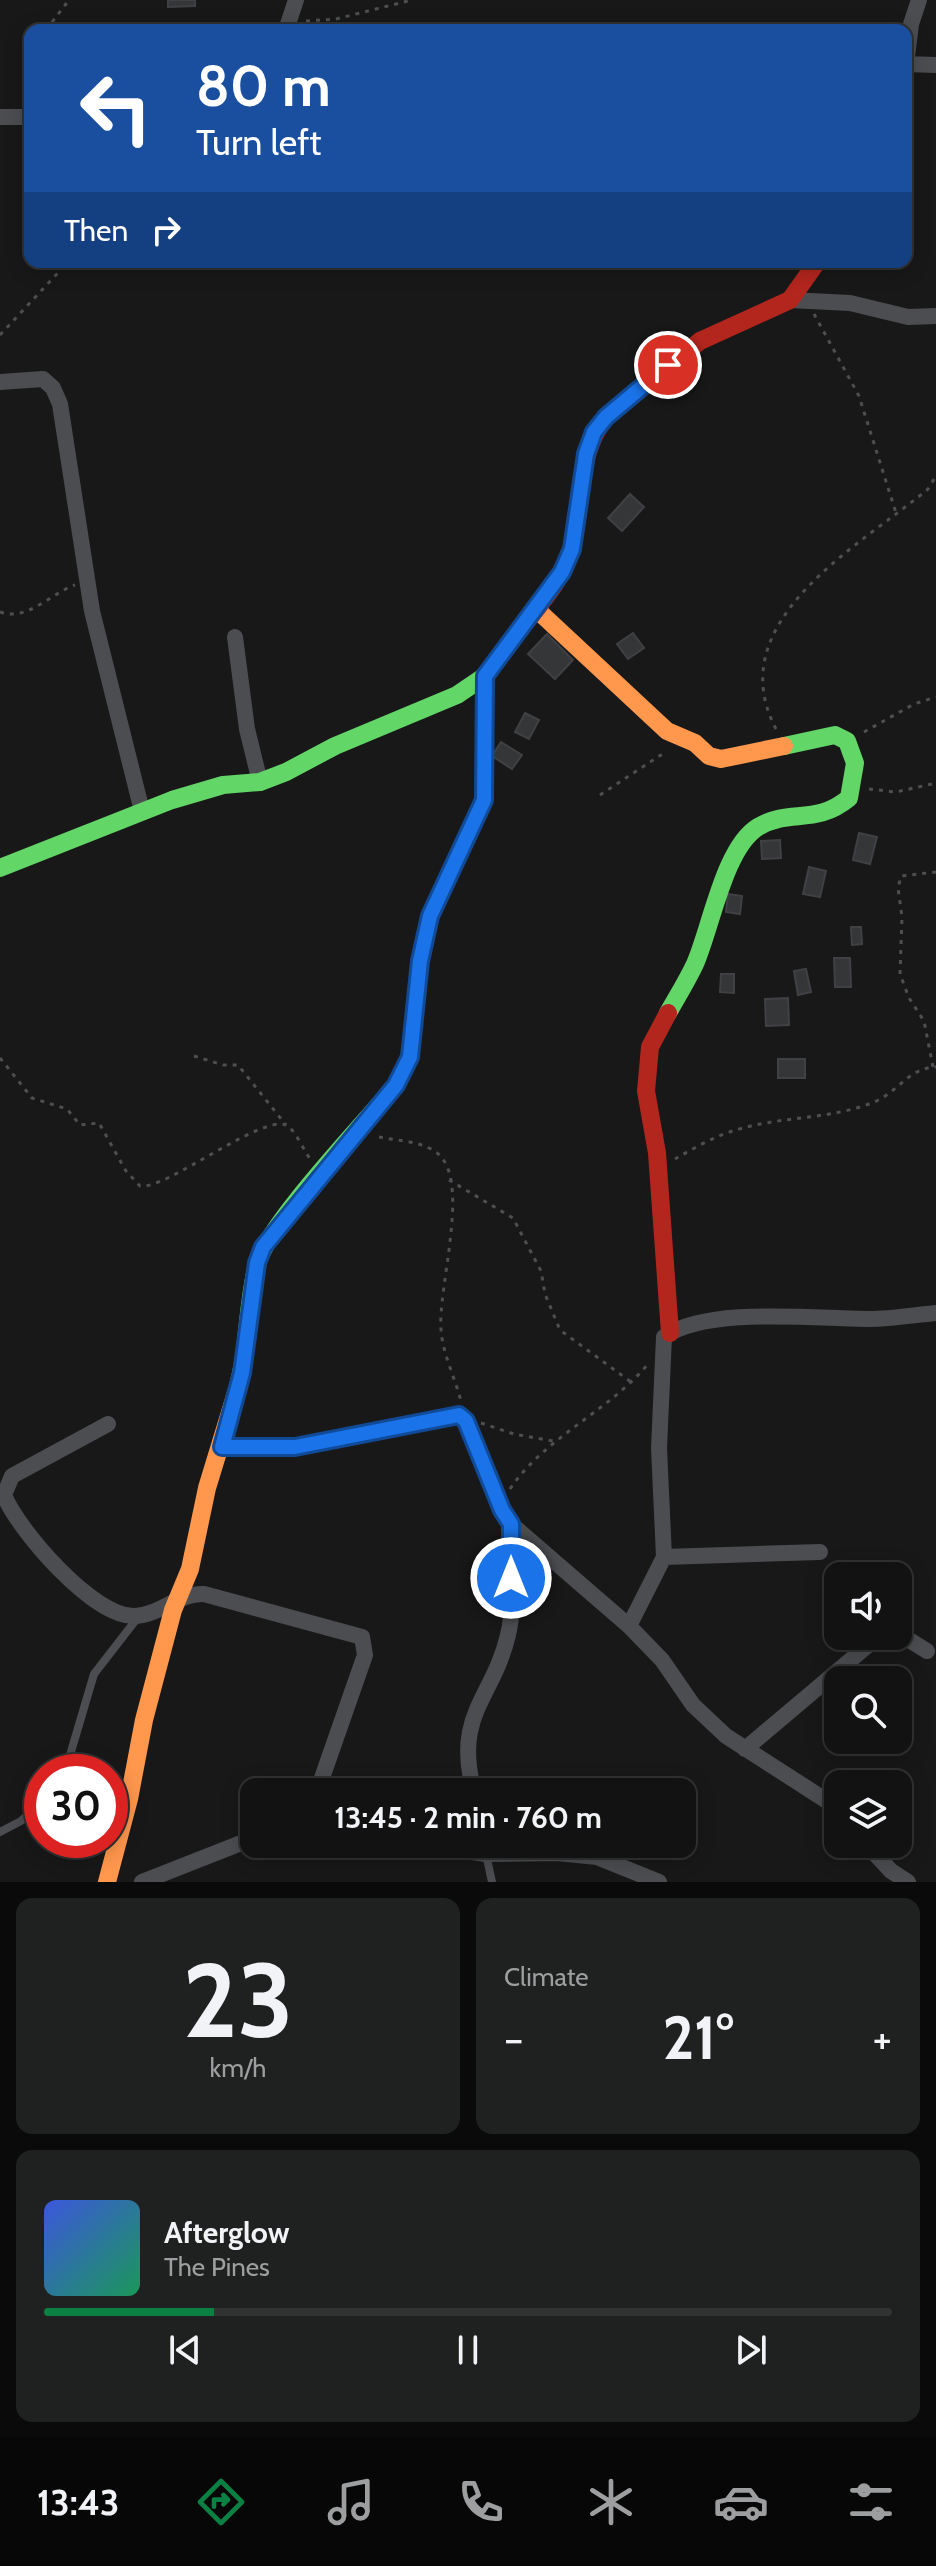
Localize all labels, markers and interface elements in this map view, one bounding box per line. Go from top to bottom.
text: 80 m [196,52,331,120]
icon: left [64,56,168,160]
text: Turn left [196,120,321,164]
icon: right [144,208,188,252]
text: Then [64,212,128,249]
pin [634,331,702,399]
icon: arrive [646,343,690,387]
position arrow [469,1536,553,1620]
map controls [824,1562,912,1858]
button: sound [824,1562,912,1650]
button: search [824,1666,912,1754]
speed limit sign: 30 [24,1754,128,1858]
button: layers [824,1770,912,1858]
text: 13:45 · 2 min · 760 m [334,1799,602,1836]
text: 23 [182,1937,294,2063]
text: Climate [504,1961,589,1993]
text: 21° [662,2001,734,2074]
text: − [504,2012,523,2065]
text: + [873,2012,892,2065]
text: km/h [210,2052,266,2084]
text: Afterglow [164,2214,290,2251]
text: The Pines [164,2251,270,2283]
icon: previous [163,2328,207,2372]
icon: pause [446,2328,490,2372]
icon: next [729,2328,773,2372]
icon: directions [193,2474,249,2530]
icon: music [323,2474,379,2530]
icon: phone [453,2474,509,2530]
icon: climate [583,2474,639,2530]
icon: car [713,2474,769,2530]
icon: filters [843,2474,899,2530]
text: 13:43 [37,2480,119,2524]

